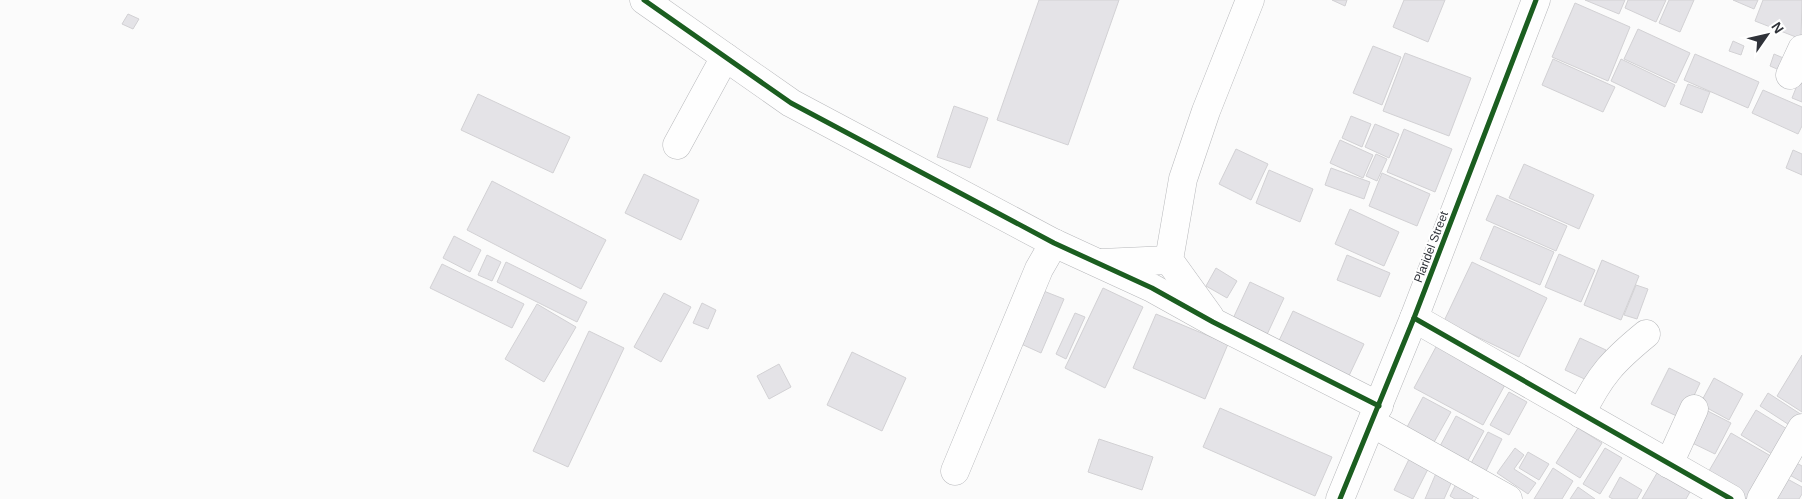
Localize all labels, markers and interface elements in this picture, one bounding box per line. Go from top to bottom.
north arrow [1742,10,1792,60]
text: N [1768,19,1787,36]
street label: Plaridel Street [1411,209,1451,285]

